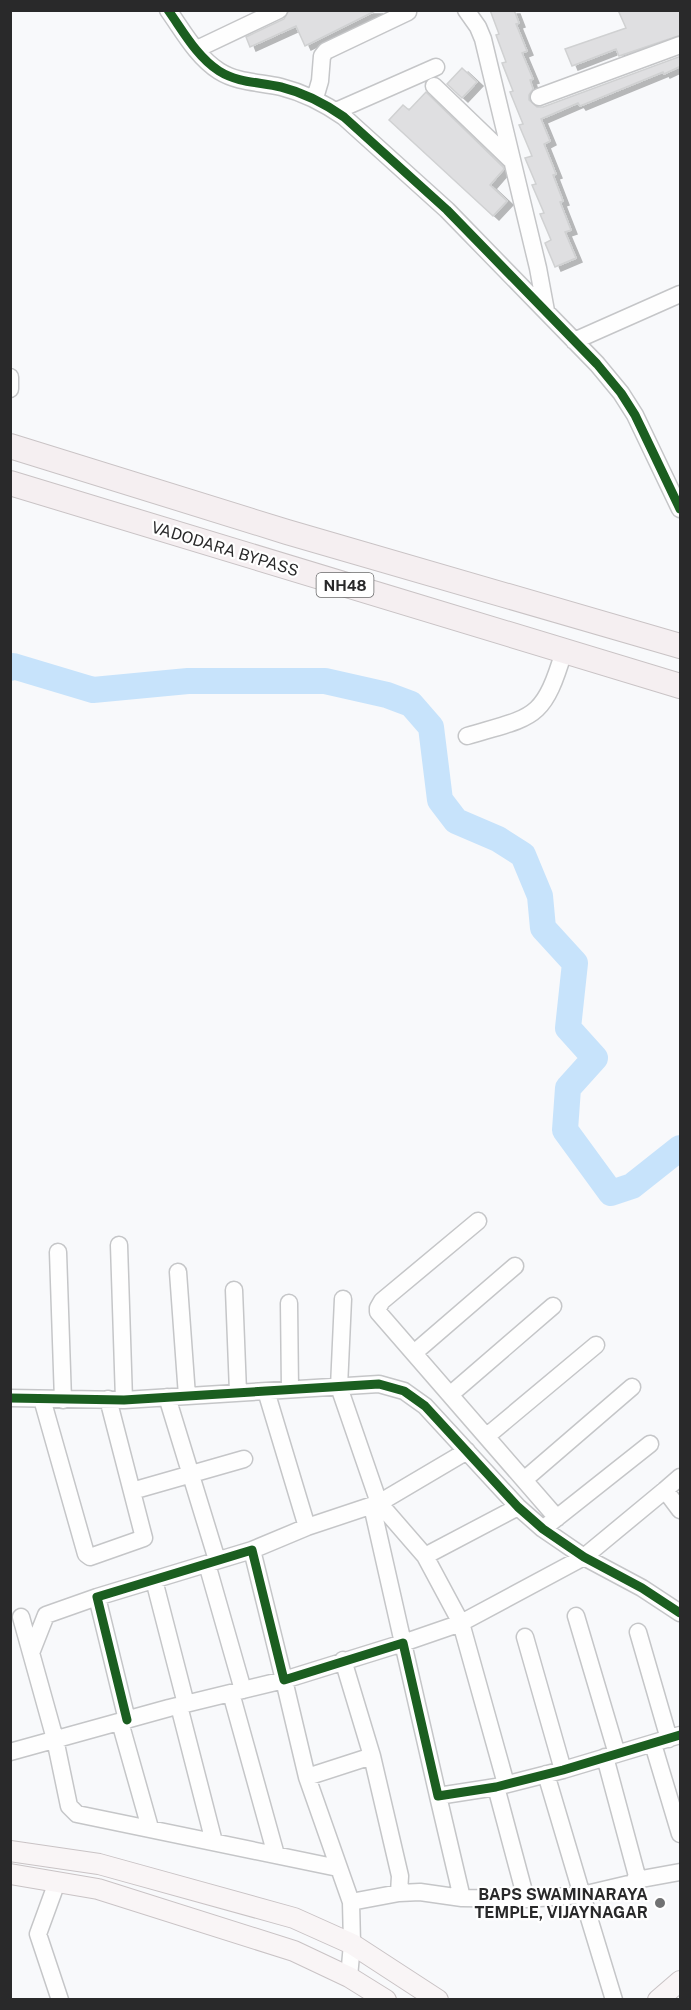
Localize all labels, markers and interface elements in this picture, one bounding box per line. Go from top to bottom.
street label: VADODARA BYPASS [149,518,301,580]
road number: NH48 [316,573,374,597]
place label: BAPS SWAMINARAYA TEMPLE, VIJAYNAGAR [474,1885,648,1922]
marker: BAPS SWAMINARAYA TEMPLE, VIJAYNAGAR [653,1896,667,1910]

